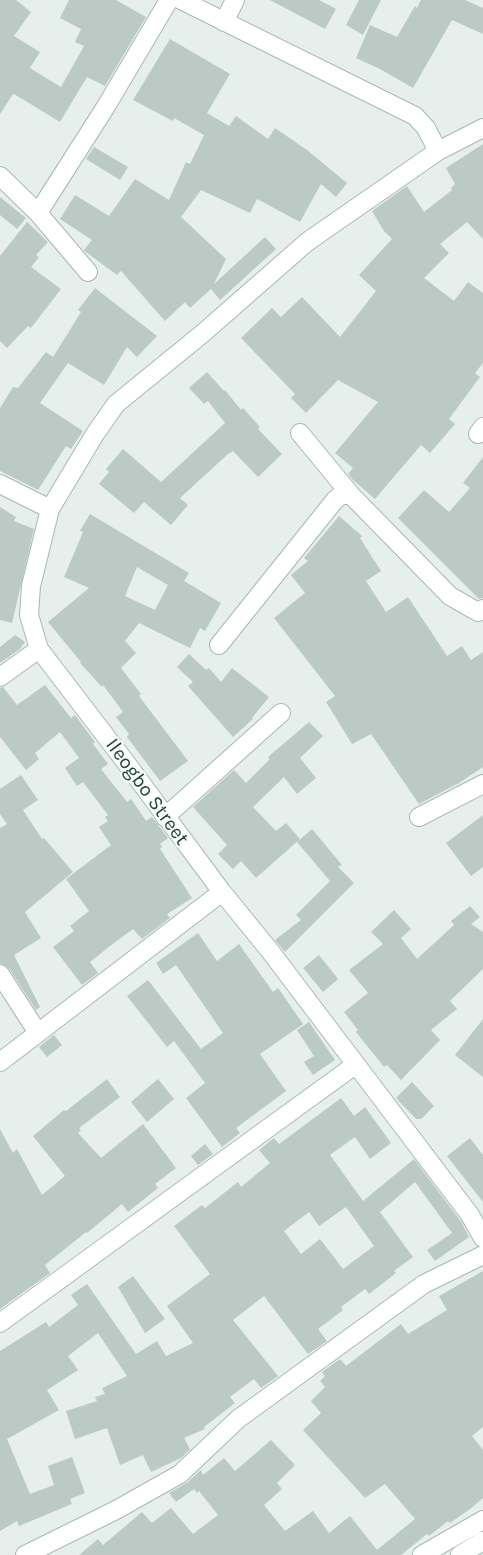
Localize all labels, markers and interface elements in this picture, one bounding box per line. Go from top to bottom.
street label: Ileogbo Street [100,734,194,850]

